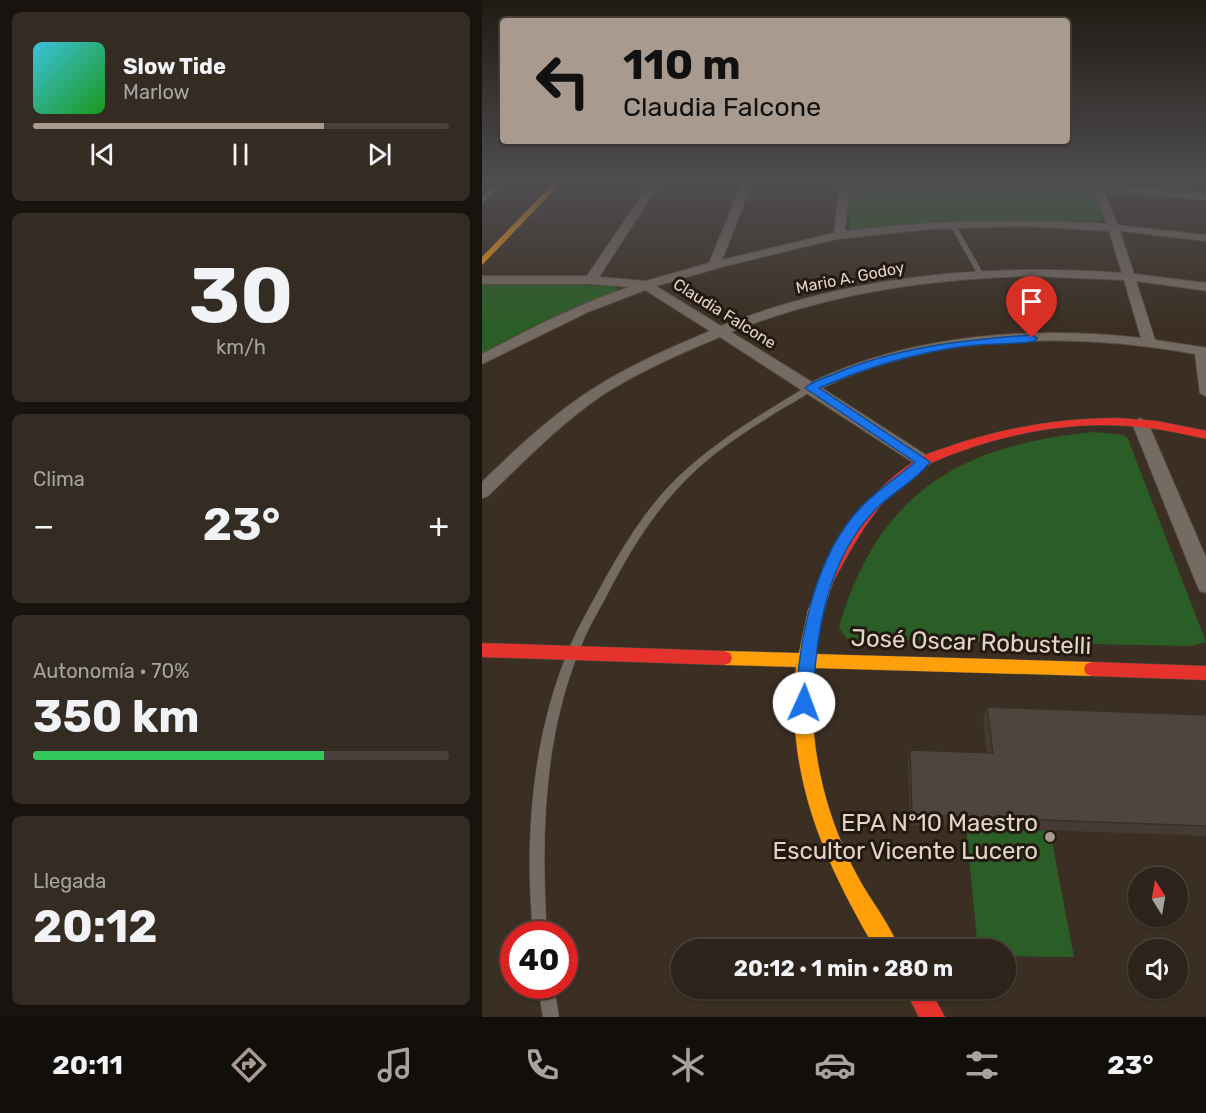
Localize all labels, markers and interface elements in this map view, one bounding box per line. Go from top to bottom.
text: 110 m [623,40,741,90]
icon: left [524,42,602,120]
text: Slow Tide [123,53,226,80]
text: Marlow [123,80,190,104]
text: Claudia Falcone [623,91,821,123]
icon: previous [86,138,119,171]
icon: pause [224,138,257,171]
icon: next [363,138,396,171]
text: 30 [189,249,293,342]
street label: Mario A. Godoy [794,258,906,297]
street label: Claudia Falcone [670,274,780,353]
pin [1006,276,1057,338]
icon: arrive [1015,285,1048,318]
text: km/h [216,335,266,359]
text: Clima [33,467,85,491]
text: 23° [203,498,280,551]
text: − [33,506,54,545]
text: + [428,506,449,545]
street label: José Oscar Robustelli [850,624,1092,660]
text: Autonomía · 70% [33,659,189,683]
position arrow [772,671,836,735]
text: 350 km [33,690,199,743]
place label: EPA Nº10 Maestro Escultor Vicente Lucero [773,809,1038,865]
marker: EPA Nº10 Maestro Escultor Vicente Lucero [1043,830,1057,844]
north arrow [1128,867,1188,927]
map controls [1128,867,1188,999]
text: Llegada [33,869,106,893]
text: 20:12 [33,900,158,953]
speed limit sign: 40 [500,921,578,999]
button: sound [1128,939,1188,999]
text: 20:12 · 1 min · 280 m [734,955,953,982]
icon: directions [228,1044,270,1086]
icon: music [374,1044,416,1086]
icon: phone [521,1044,563,1086]
icon: climate [667,1044,709,1086]
icon: car [814,1044,856,1086]
icon: filters [961,1044,1003,1086]
text: 20:11 [52,1049,123,1081]
text: 23° [1107,1049,1154,1081]

